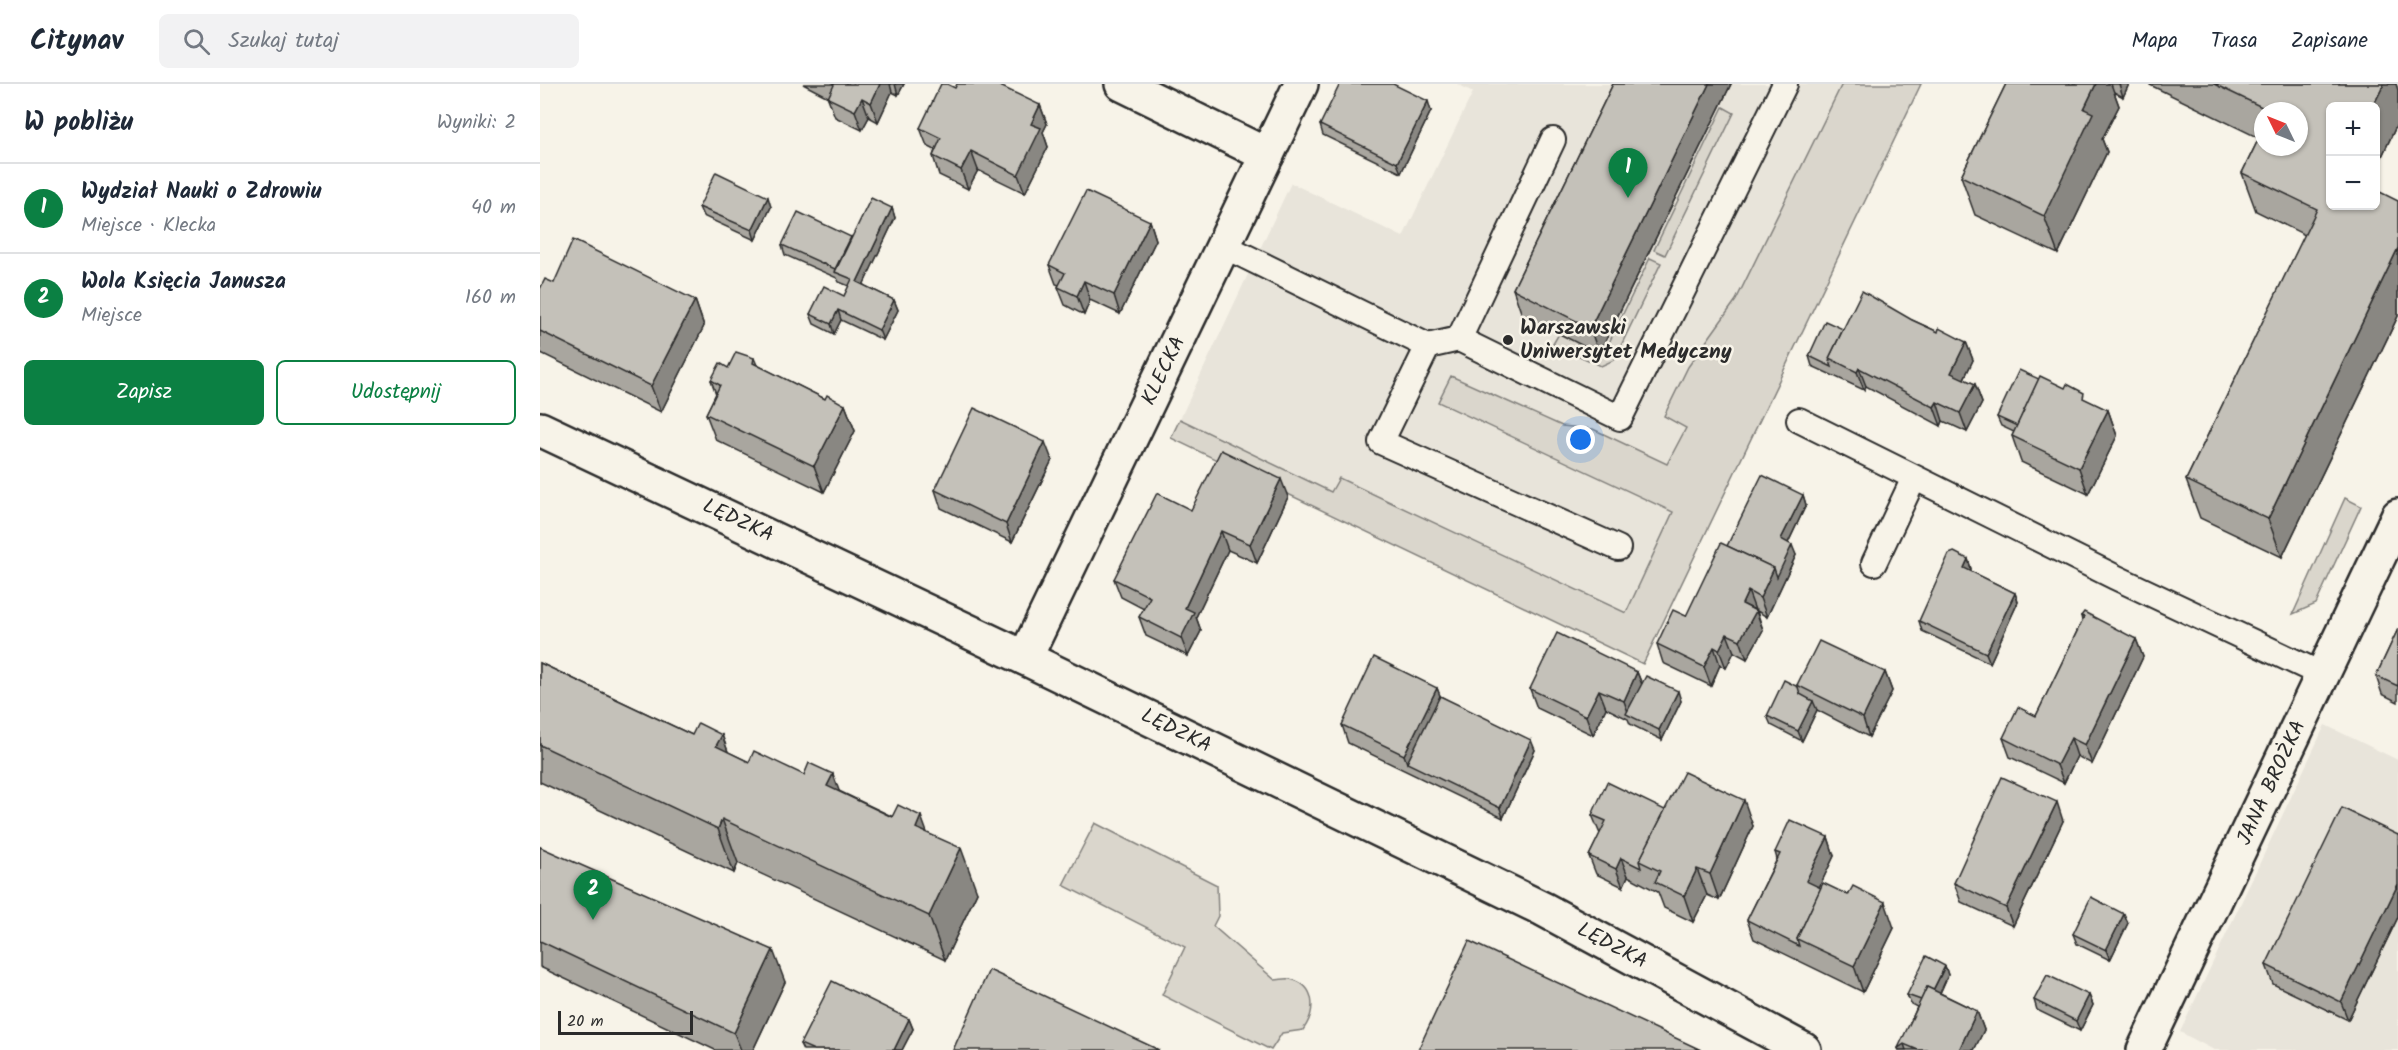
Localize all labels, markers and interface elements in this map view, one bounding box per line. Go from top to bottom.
search box [159,14,579,68]
text: Citynav [30,19,123,64]
text: Szukaj tutaj [228,24,339,59]
icon: search [180,25,213,58]
text: Mapa [2132,25,2178,58]
text: Trasa [2211,25,2258,58]
text: Zapisane [2291,25,2368,58]
text: W pobliżu [24,102,133,144]
north arrow [2254,102,2308,156]
map controls [2326,102,2380,210]
button: + [2326,102,2380,156]
text: Wyniki: 2 [437,107,516,139]
pin: 1 [1608,148,1648,198]
button: − [2326,156,2380,210]
text: Wydział Nauki o Zdrowiu [81,175,321,210]
text: 1 [40,192,47,224]
text: 40 m [471,192,516,224]
text: Miejsce · Klecka [81,210,216,242]
text: Wola Księcia Janusza [81,265,286,300]
text: 2 [38,282,49,314]
text: 160 m [465,282,516,314]
text: Miejsce [81,300,142,332]
place label: Warszawski Uniwersytet Medyczny [1520,312,1732,369]
street label: KLECKA [1133,331,1195,411]
marker: Warszawski Uniwersytet Medyczny [1501,333,1515,347]
button: Zapisz [24,360,264,425]
button: Udostępnij [276,360,516,425]
your location [1566,425,1595,454]
street label: LĘDZKA [697,490,779,552]
street label: LĘDZKA [1135,700,1217,762]
street label: JANA BROŻKA [2229,715,2315,851]
pin: 2 [574,870,612,920]
street label: LĘDZKA [1571,914,1653,978]
scale bar [558,1008,693,1036]
text: 20 m [567,1009,603,1034]

